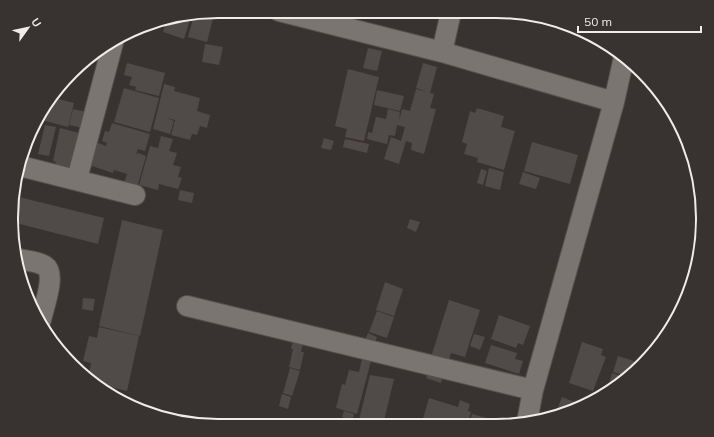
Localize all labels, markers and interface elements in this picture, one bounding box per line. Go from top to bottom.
north arrow [8,8,48,48]
scale bar [578,8,701,34]
text: 50 m [584,14,612,29]
text: U [28,15,44,30]

